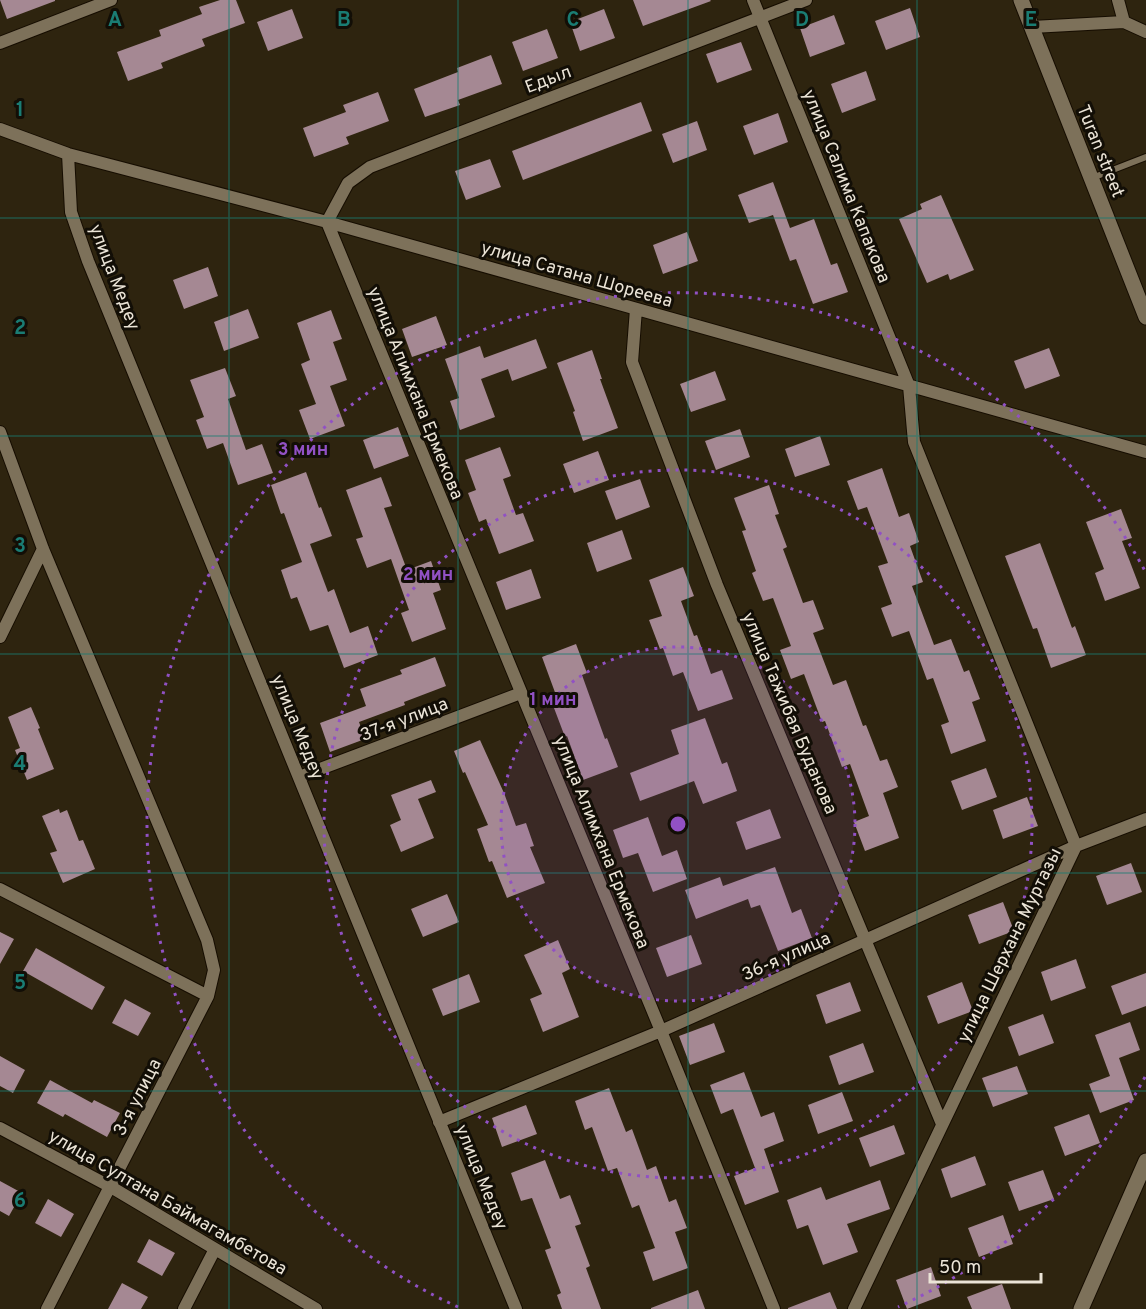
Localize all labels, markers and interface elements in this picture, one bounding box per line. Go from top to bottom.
text: A [108,8,122,34]
text: B [337,8,351,34]
text: C [567,8,579,34]
text: D [795,8,809,34]
text: E [1025,8,1037,34]
street label: Едыл [522,61,575,100]
street label: улица Салима Капакова [796,87,895,287]
text: 1 [16,98,24,124]
street label: Turan street [1071,102,1129,201]
street label: улица Медеу [83,221,144,334]
street label: улица Сатана Шореева [478,237,675,314]
street label: улица Алимхана Ермекова [361,284,468,503]
text: 2 [14,316,26,342]
text: 3 мин [278,439,328,462]
text: 3 [14,534,26,560]
text: 2 мин [403,564,453,587]
street label: улица Тажибая Буданова [736,609,842,818]
street label: улица Медеу [265,672,328,784]
text: 1 мин [530,689,576,712]
street label: 37-я улица [357,693,452,748]
street label: улица Алимхана Ермекова [547,733,654,952]
text: 4 [14,752,26,778]
centre of rings [668,814,688,834]
street label: улица Шерхана Муртазы [953,845,1068,1047]
street label: 36-я улица [739,928,835,987]
text: 5 [14,971,26,997]
street label: 3-я улица [109,1055,168,1140]
street label: улица Медеу [449,1122,512,1234]
street label: улица Султана Баймагамбетова [44,1125,291,1281]
text: 6 [14,1189,26,1215]
scale bar [930,1246,1041,1284]
text: 50 m [939,1257,981,1280]

